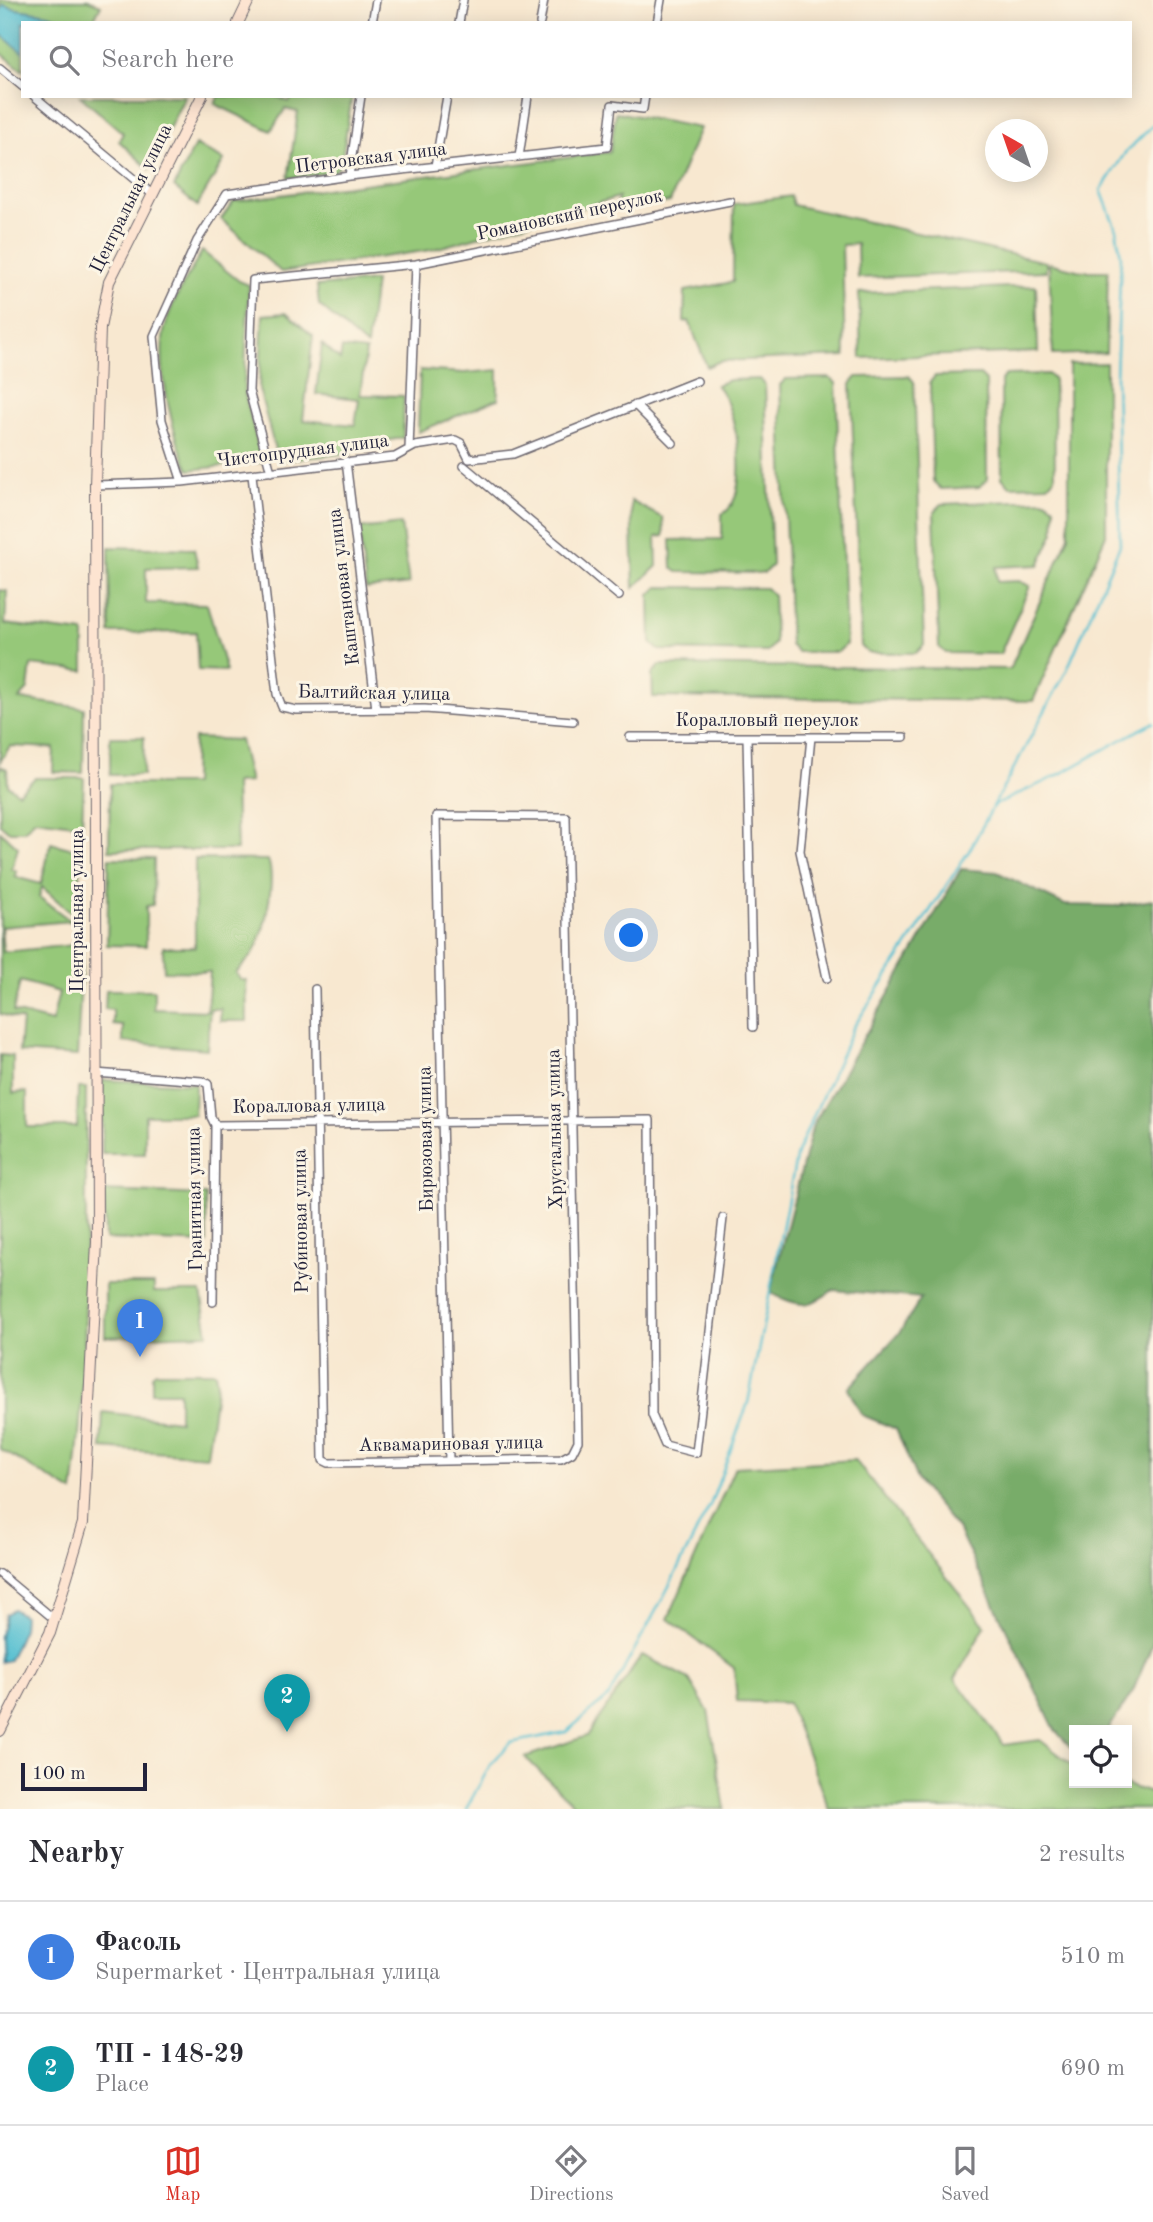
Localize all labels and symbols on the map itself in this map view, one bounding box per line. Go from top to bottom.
north arrow [985,119,1048,182]
street label: Центральная улица [88,121,177,277]
street label: Петровская улица [294,140,448,178]
street label: Романовский переулок [475,187,665,245]
street label: Чистопрудная улица [216,432,390,472]
street label: Каштановая улица [326,507,364,667]
street label: Балтийская улица [297,683,451,705]
street label: Коралловый переулок [675,712,859,731]
street label: Центральная улица [69,829,88,993]
your location [614,918,648,952]
street label: Хрустальная улица [545,1048,567,1209]
street label: Бирюзовая улица [416,1065,438,1212]
street label: Коралловая улица [232,1096,386,1118]
street label: Гранитная улица [185,1126,207,1272]
street label: Рубиновая улица [291,1148,313,1294]
pin: 1 [117,1299,163,1357]
street label: Аквамариновая улица [358,1434,544,1456]
pin: 2 [264,1674,310,1732]
scale bar [21,1760,147,1792]

